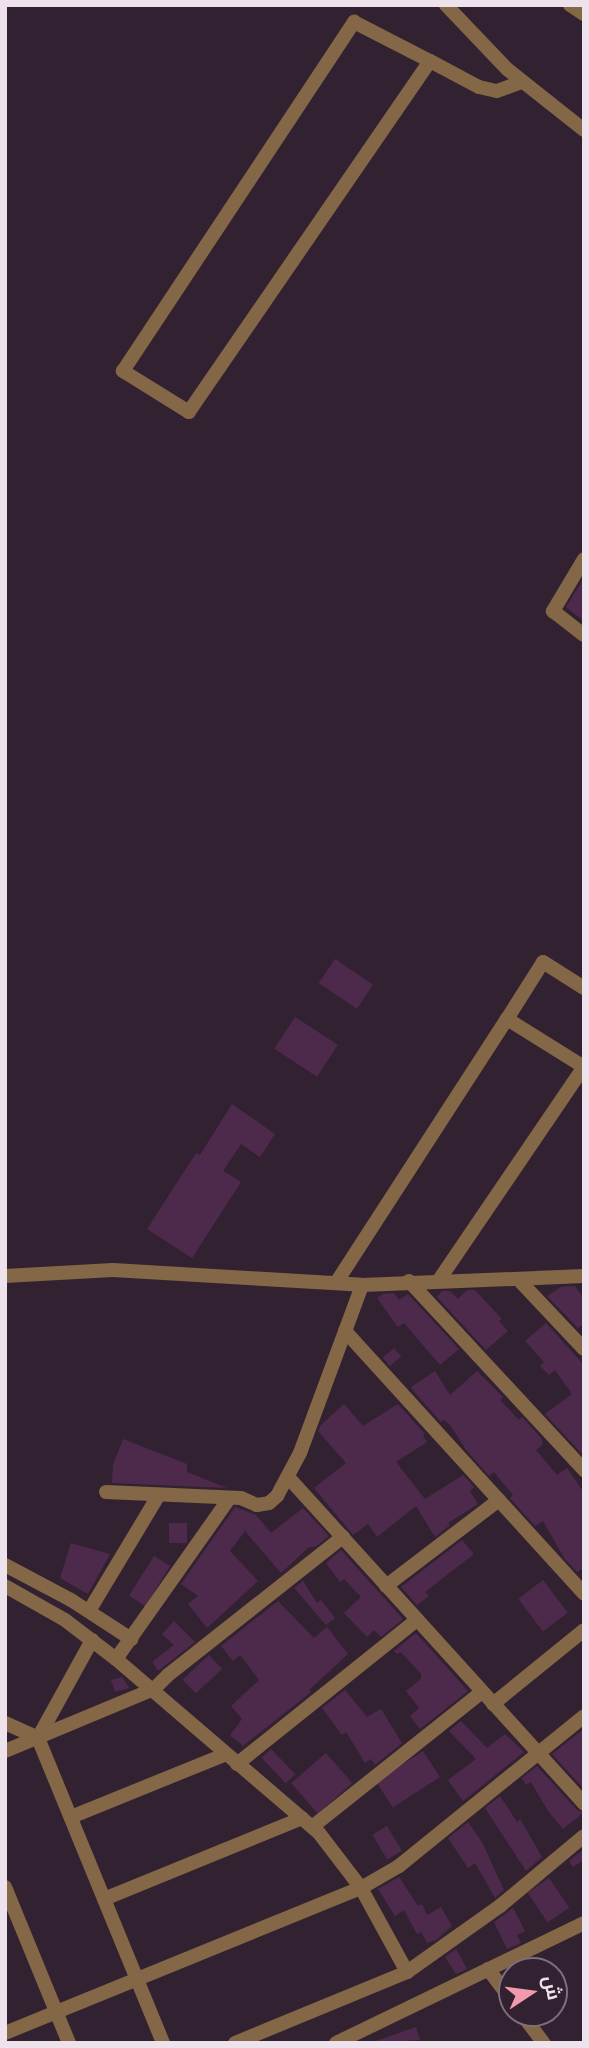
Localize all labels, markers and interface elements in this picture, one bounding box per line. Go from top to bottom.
north arrow [498,1957,568,2027]
text: ش [538,1973,566,2002]

